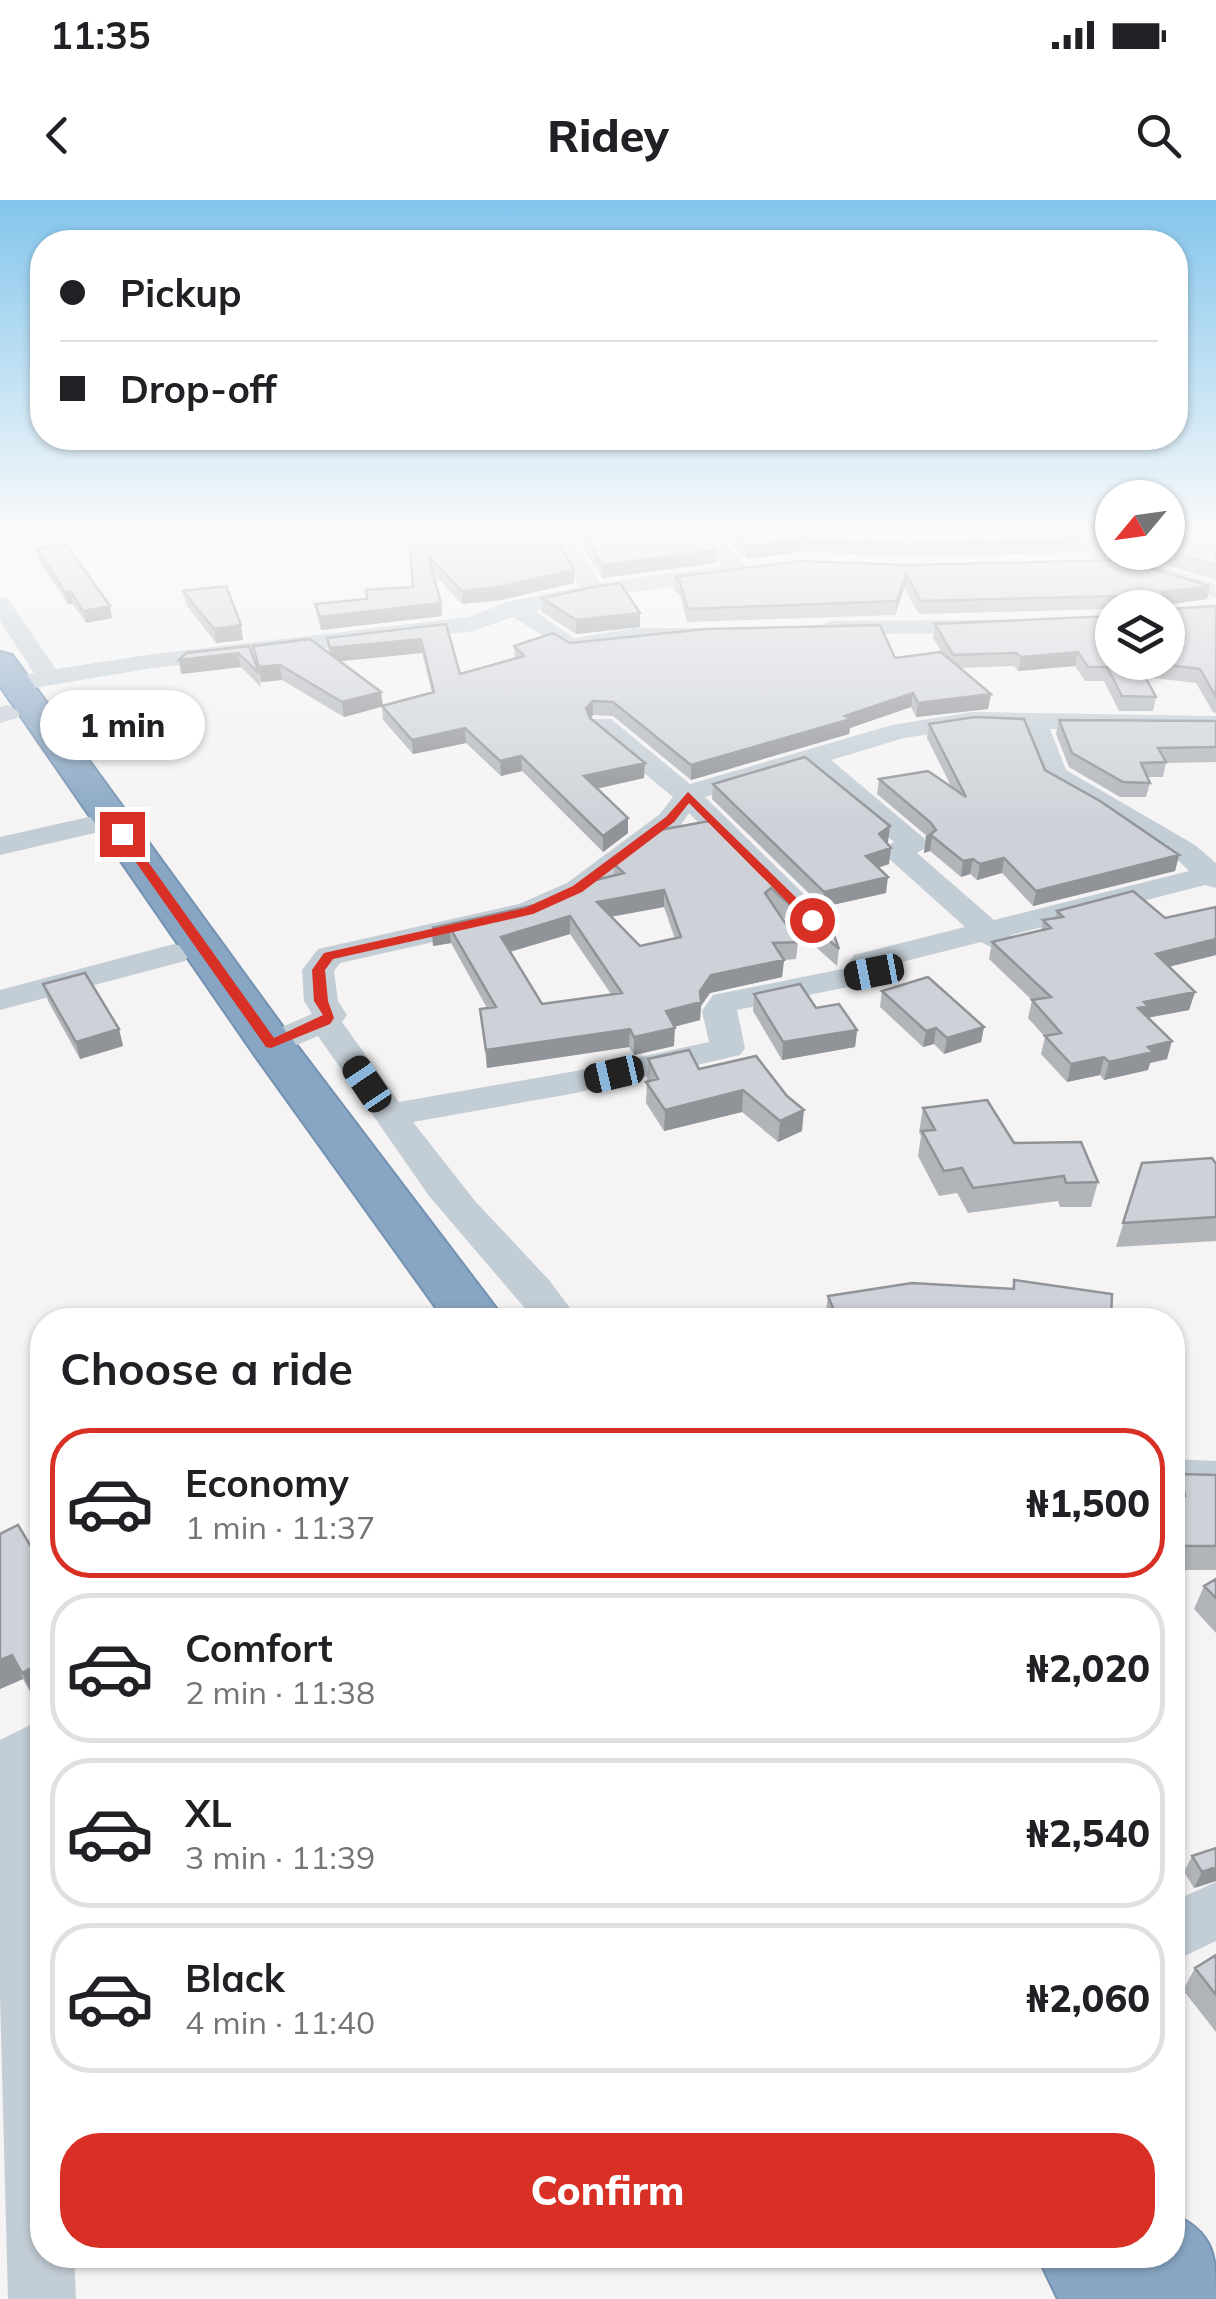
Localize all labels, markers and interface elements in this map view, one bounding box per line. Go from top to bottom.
text: 11:35 [50,11,151,59]
text: Ridey [547,107,669,163]
icon: back [30,108,85,163]
icon: search [1131,108,1186,163]
text: Pickup [120,269,242,317]
text: Drop-off [120,365,277,413]
north arrow [1095,480,1185,570]
map controls [1095,480,1185,680]
button: layers [1095,590,1185,680]
callout: 1 min [39,689,204,759]
text: 1 min [80,705,165,745]
route end [100,812,145,857]
route start [790,898,835,943]
car [842,952,906,992]
car [338,1051,396,1117]
car [581,1053,647,1095]
text: Choose a ride [60,1340,353,1396]
icon: car [65,1458,155,1548]
text: Economy [185,1459,349,1507]
text: ₦1,500 [1026,1479,1150,1527]
text: 1 min · 11:37 [185,1507,375,1547]
icon: car [65,1623,155,1713]
text: Comfort [185,1624,333,1672]
text: ₦2,020 [1026,1644,1150,1692]
text: 2 min · 11:38 [185,1672,375,1712]
icon: car [65,1788,155,1878]
text: XL [185,1789,232,1837]
text: ₦2,540 [1026,1809,1150,1857]
text: 3 min · 11:39 [185,1837,375,1877]
icon: car [65,1953,155,2043]
text: Black [185,1954,285,2002]
text: ₦2,060 [1026,1974,1150,2022]
text: 4 min · 11:40 [185,2002,375,2042]
button: Confirm [60,2133,1155,2248]

